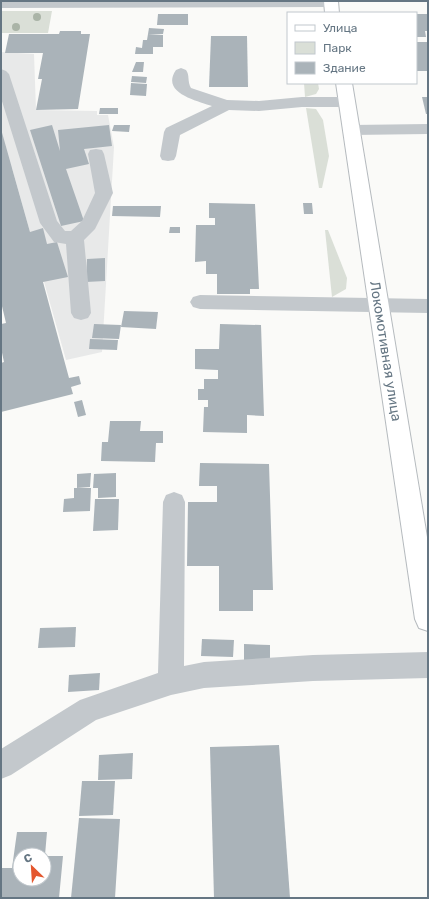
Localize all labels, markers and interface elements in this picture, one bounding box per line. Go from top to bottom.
legend [287,12,417,84]
text: Улица [323,21,357,35]
text: Парк [323,41,352,55]
text: Здание [323,61,366,75]
street label: Локомотивная улица [366,280,405,422]
north arrow [12,847,52,887]
text: С [22,851,34,866]

